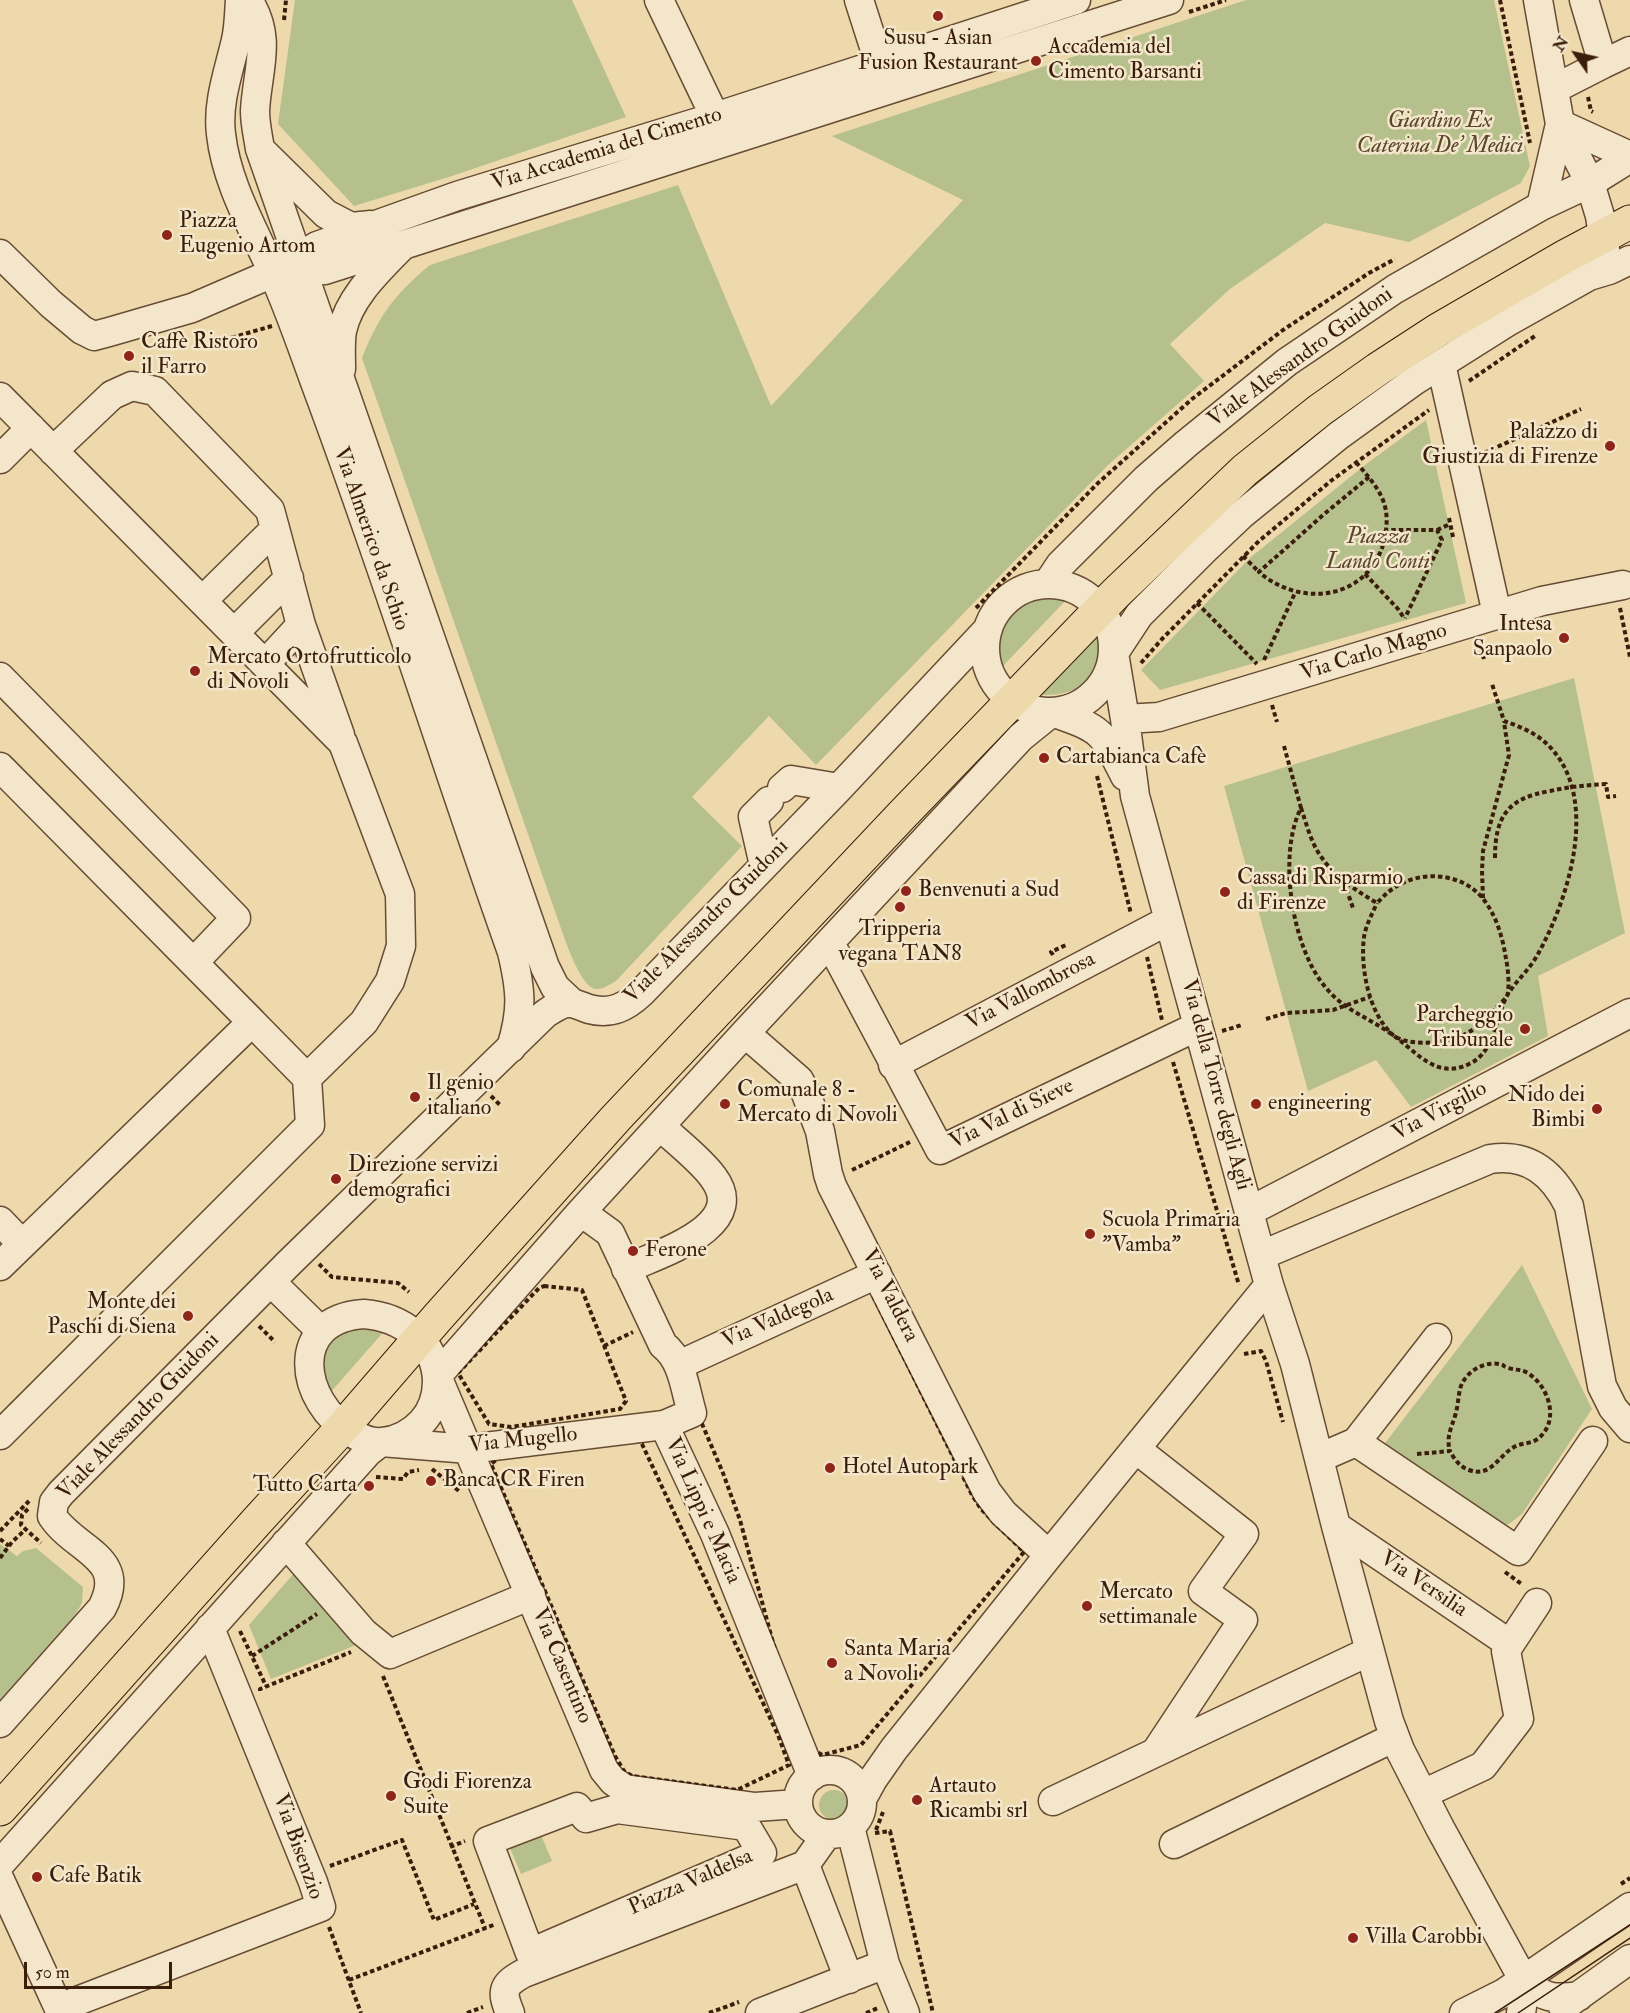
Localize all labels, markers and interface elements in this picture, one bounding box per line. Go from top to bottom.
marker: Susu - Asian Fusion Restaurant [931,9,945,23]
north arrow [1546,24,1606,84]
place label: Susu - Asian Fusion Restaurant [858,26,1018,78]
text: N [1549,32,1573,55]
place label: Accademia del Cimento Barsanti [1048,35,1202,86]
marker: Accademia del Cimento Barsanti [1029,54,1043,68]
street label: Via Accademia del Cimento [489,102,725,198]
park label: Giardino Ex Caterina De' Medici [1357,109,1523,160]
place label: Piazza Eugenio Artom [179,209,315,260]
marker: Piazza Eugenio Artom [160,228,174,242]
street label: Viale Alessandro Guidoni [1203,282,1399,434]
place label: Caffè Ristoro il Farro [141,330,258,382]
marker: Caffè Ristoro il Farro [122,349,136,363]
place label: Palazzo di Giustizia di Firenze [1422,420,1598,472]
marker: Palazzo di Giustizia di Firenze [1603,439,1617,453]
street label: Via Almerico da Schio [326,444,414,634]
park label: Piazza Lando Conti [1326,525,1430,576]
place label: Intesa Sanpaolo [1473,612,1552,664]
street label: Via Carlo Magno [1298,618,1450,688]
marker: Intesa Sanpaolo [1557,631,1571,645]
place label: Mercato Ortofrutticolo di Novoli [207,645,411,696]
marker: Mercato Ortofrutticolo di Novoli [188,664,202,678]
place label: Cartabianca Cafè [1056,745,1206,771]
marker: Cartabianca Cafè [1037,751,1051,765]
street label: Viale Alessandro Guidoni [619,834,795,1010]
place label: Cassa di Risparmio di Firenze [1237,866,1403,918]
place label: Benvenuti a Sud [918,878,1059,904]
marker: Benvenuti a Sud [899,884,913,898]
marker: Cassa di Risparmio di Firenze [1218,885,1232,899]
marker: Tripperia vegana TAN8 [893,900,907,914]
place label: Tripperia vegana TAN8 [838,917,962,968]
street label: Via Vallombrosa [962,947,1100,1037]
street label: Via della Torre degli Agli [1174,977,1256,1193]
place label: Parcheggio Tribunale [1416,1003,1513,1054]
marker: Parcheggio Tribunale [1518,1022,1532,1036]
place label: Il genio italiano [427,1071,494,1122]
street label: Via Val di Sieve [946,1074,1078,1156]
street label: Via Virgilio [1388,1076,1492,1148]
place label: Comunale 8 - Mercato di Novoli [737,1078,898,1130]
place label: Nido dei Bimbi [1508,1083,1585,1134]
marker: Il genio italiano [408,1090,422,1104]
place label: engineering [1268,1091,1371,1117]
marker: Comunale 8 - Mercato di Novoli [718,1097,732,1111]
marker: engineering [1249,1097,1263,1111]
marker: Nido dei Bimbi [1590,1102,1604,1116]
place label: Direzione servizi demografici [348,1153,498,1204]
marker: Direzione servizi demografici [329,1172,343,1186]
place label: Scuola Primaria "Vamba" [1102,1208,1240,1260]
marker: Scuola Primaria "Vamba" [1083,1227,1097,1241]
place label: Ferone [645,1238,707,1264]
marker: Ferone [626,1244,640,1258]
street label: Via Valdera [854,1245,924,1347]
street label: Via Valdegola [718,1283,838,1355]
place label: Monte dei Paschi di Siena [47,1290,176,1342]
marker: Monte dei Paschi di Siena [181,1309,195,1323]
street label: Viale Alessandro Guidoni [52,1328,226,1506]
street label: Via Mugello [467,1422,579,1460]
street label: Via Lippi e Macia [658,1434,746,1588]
place label: Hotel Autopark [842,1455,979,1481]
marker: Hotel Autopark [823,1461,837,1475]
place label: Banca CR Firen [443,1468,585,1494]
place label: Tutto Carta [253,1473,357,1499]
marker: Banca CR Firen [424,1474,438,1488]
marker: Tutto Carta [362,1479,376,1493]
street label: Via Versilia [1374,1546,1472,1624]
place label: Mercato settimanale [1099,1580,1197,1632]
marker: Mercato settimanale [1080,1599,1094,1613]
street label: Via Casentino [525,1604,597,1728]
place label: Santa Maria a Novoli [844,1637,951,1688]
marker: Santa Maria a Novoli [825,1656,839,1670]
place label: Godi Fiorenza Suite [403,1770,532,1822]
place label: Artauto Ricambi srl [929,1774,1028,1826]
marker: Godi Fiorenza Suite [384,1789,398,1803]
street label: Via Bisenzio [266,1791,328,1903]
marker: Artauto Ricambi srl [910,1793,924,1807]
street label: Piazza Valdelsa [625,1844,757,1922]
place label: Cafe Batik [49,1864,142,1890]
marker: Cafe Batik [30,1870,44,1884]
place label: Villa Carobbi [1365,1925,1482,1951]
marker: Villa Carobbi [1346,1931,1360,1945]
scale bar [27,1950,176,1988]
text: 50 m [35,1961,70,1984]

